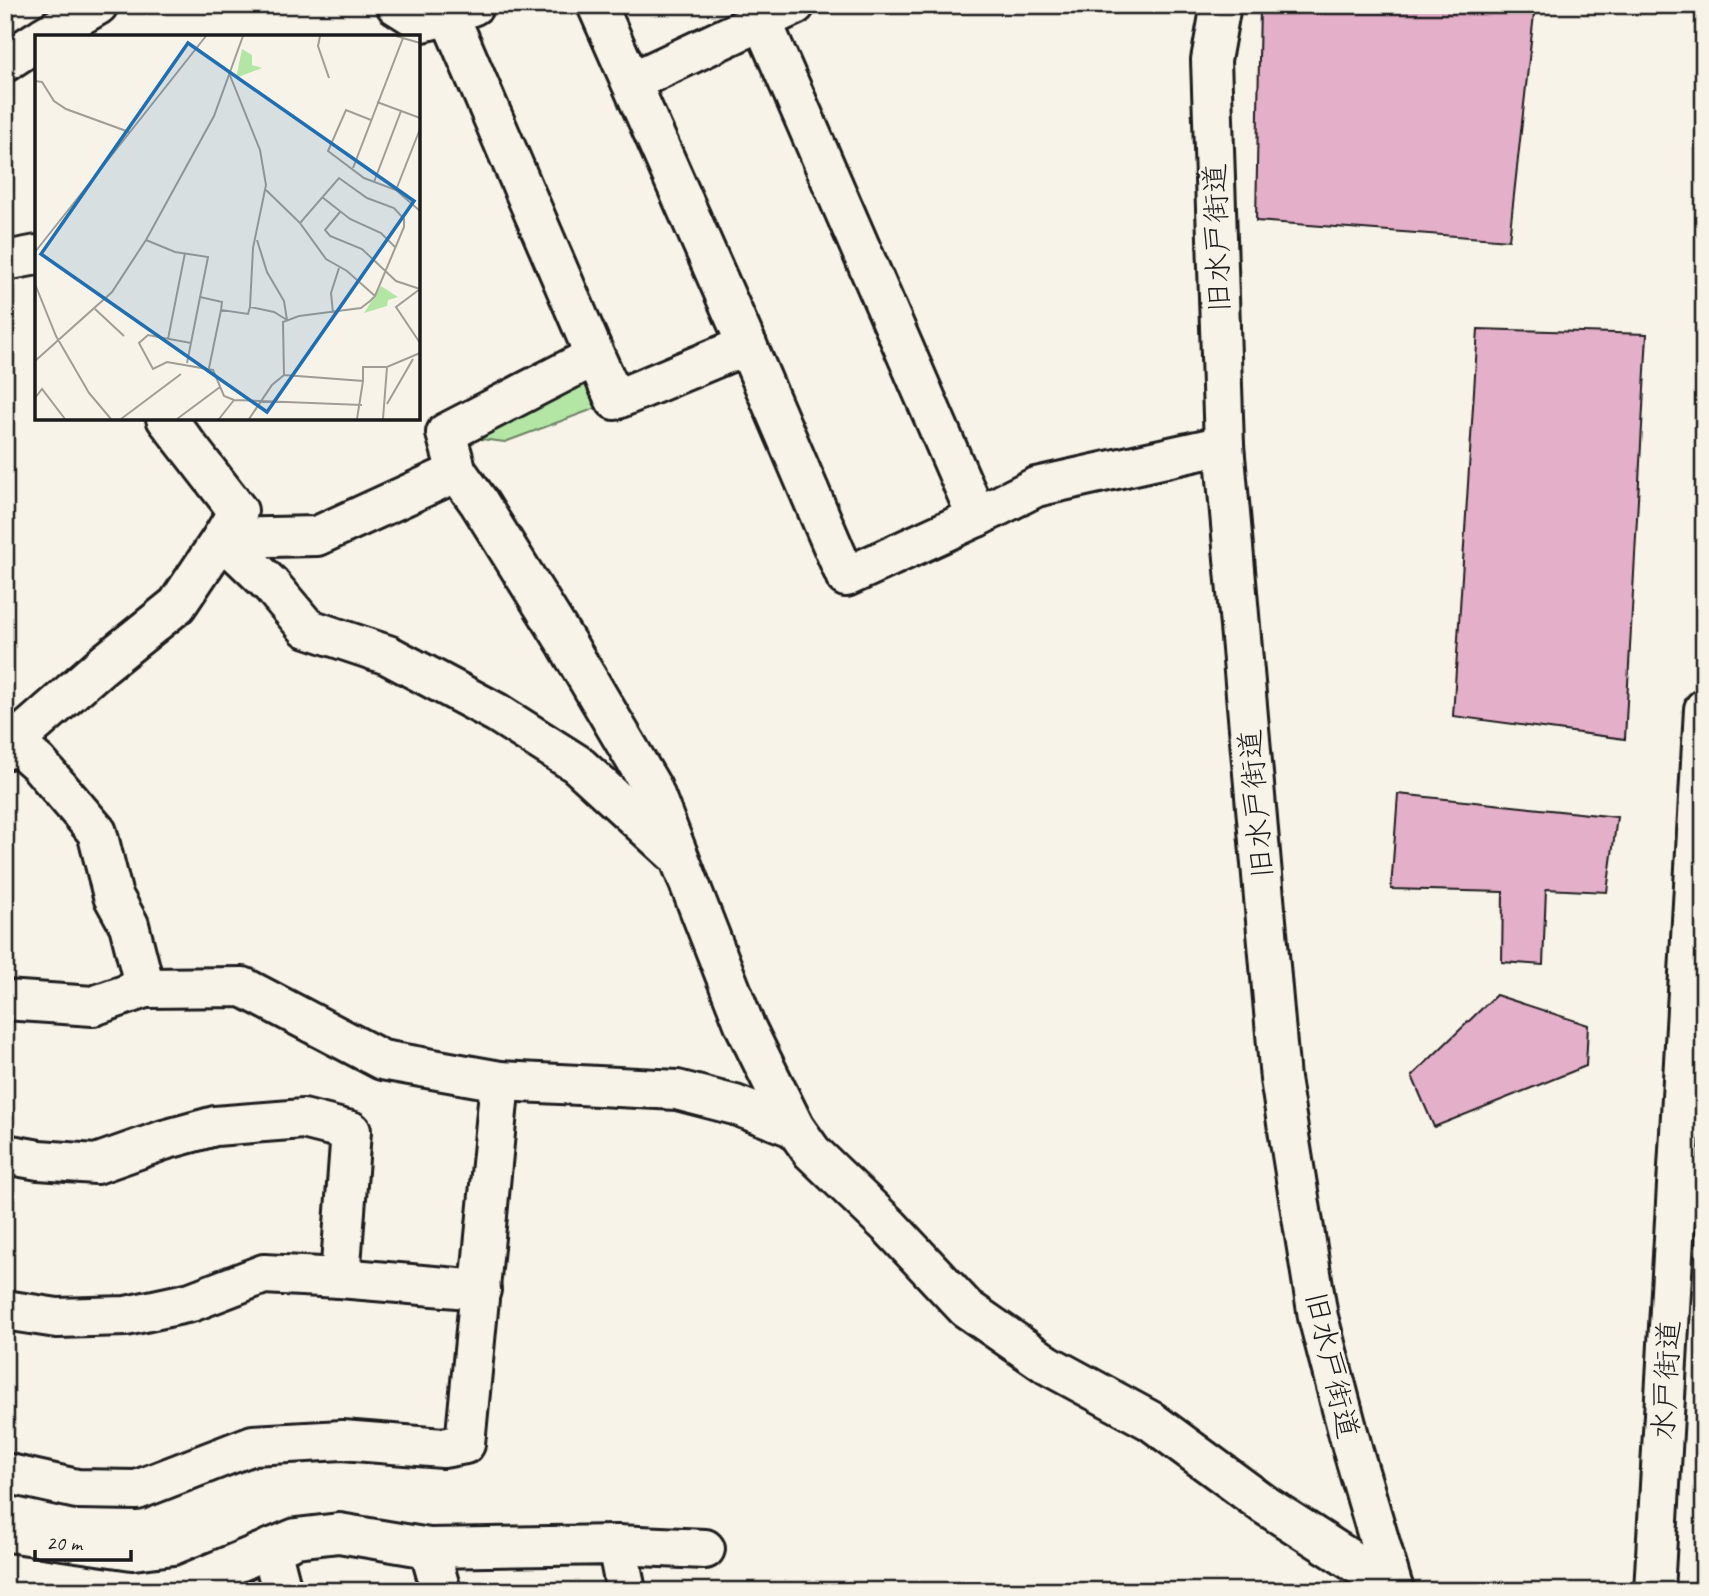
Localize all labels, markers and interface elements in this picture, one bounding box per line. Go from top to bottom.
inset map [35,35,420,420]
street label: 旧水戸街道 [1195,162,1239,314]
street label: 旧水戸街道 [1231,728,1281,880]
street label: 旧水戸街道 [1297,1288,1367,1442]
street label: 水戸街道 [1644,1319,1688,1441]
scale bar [35,1519,131,1563]
text: 20 m [46,1530,84,1556]

